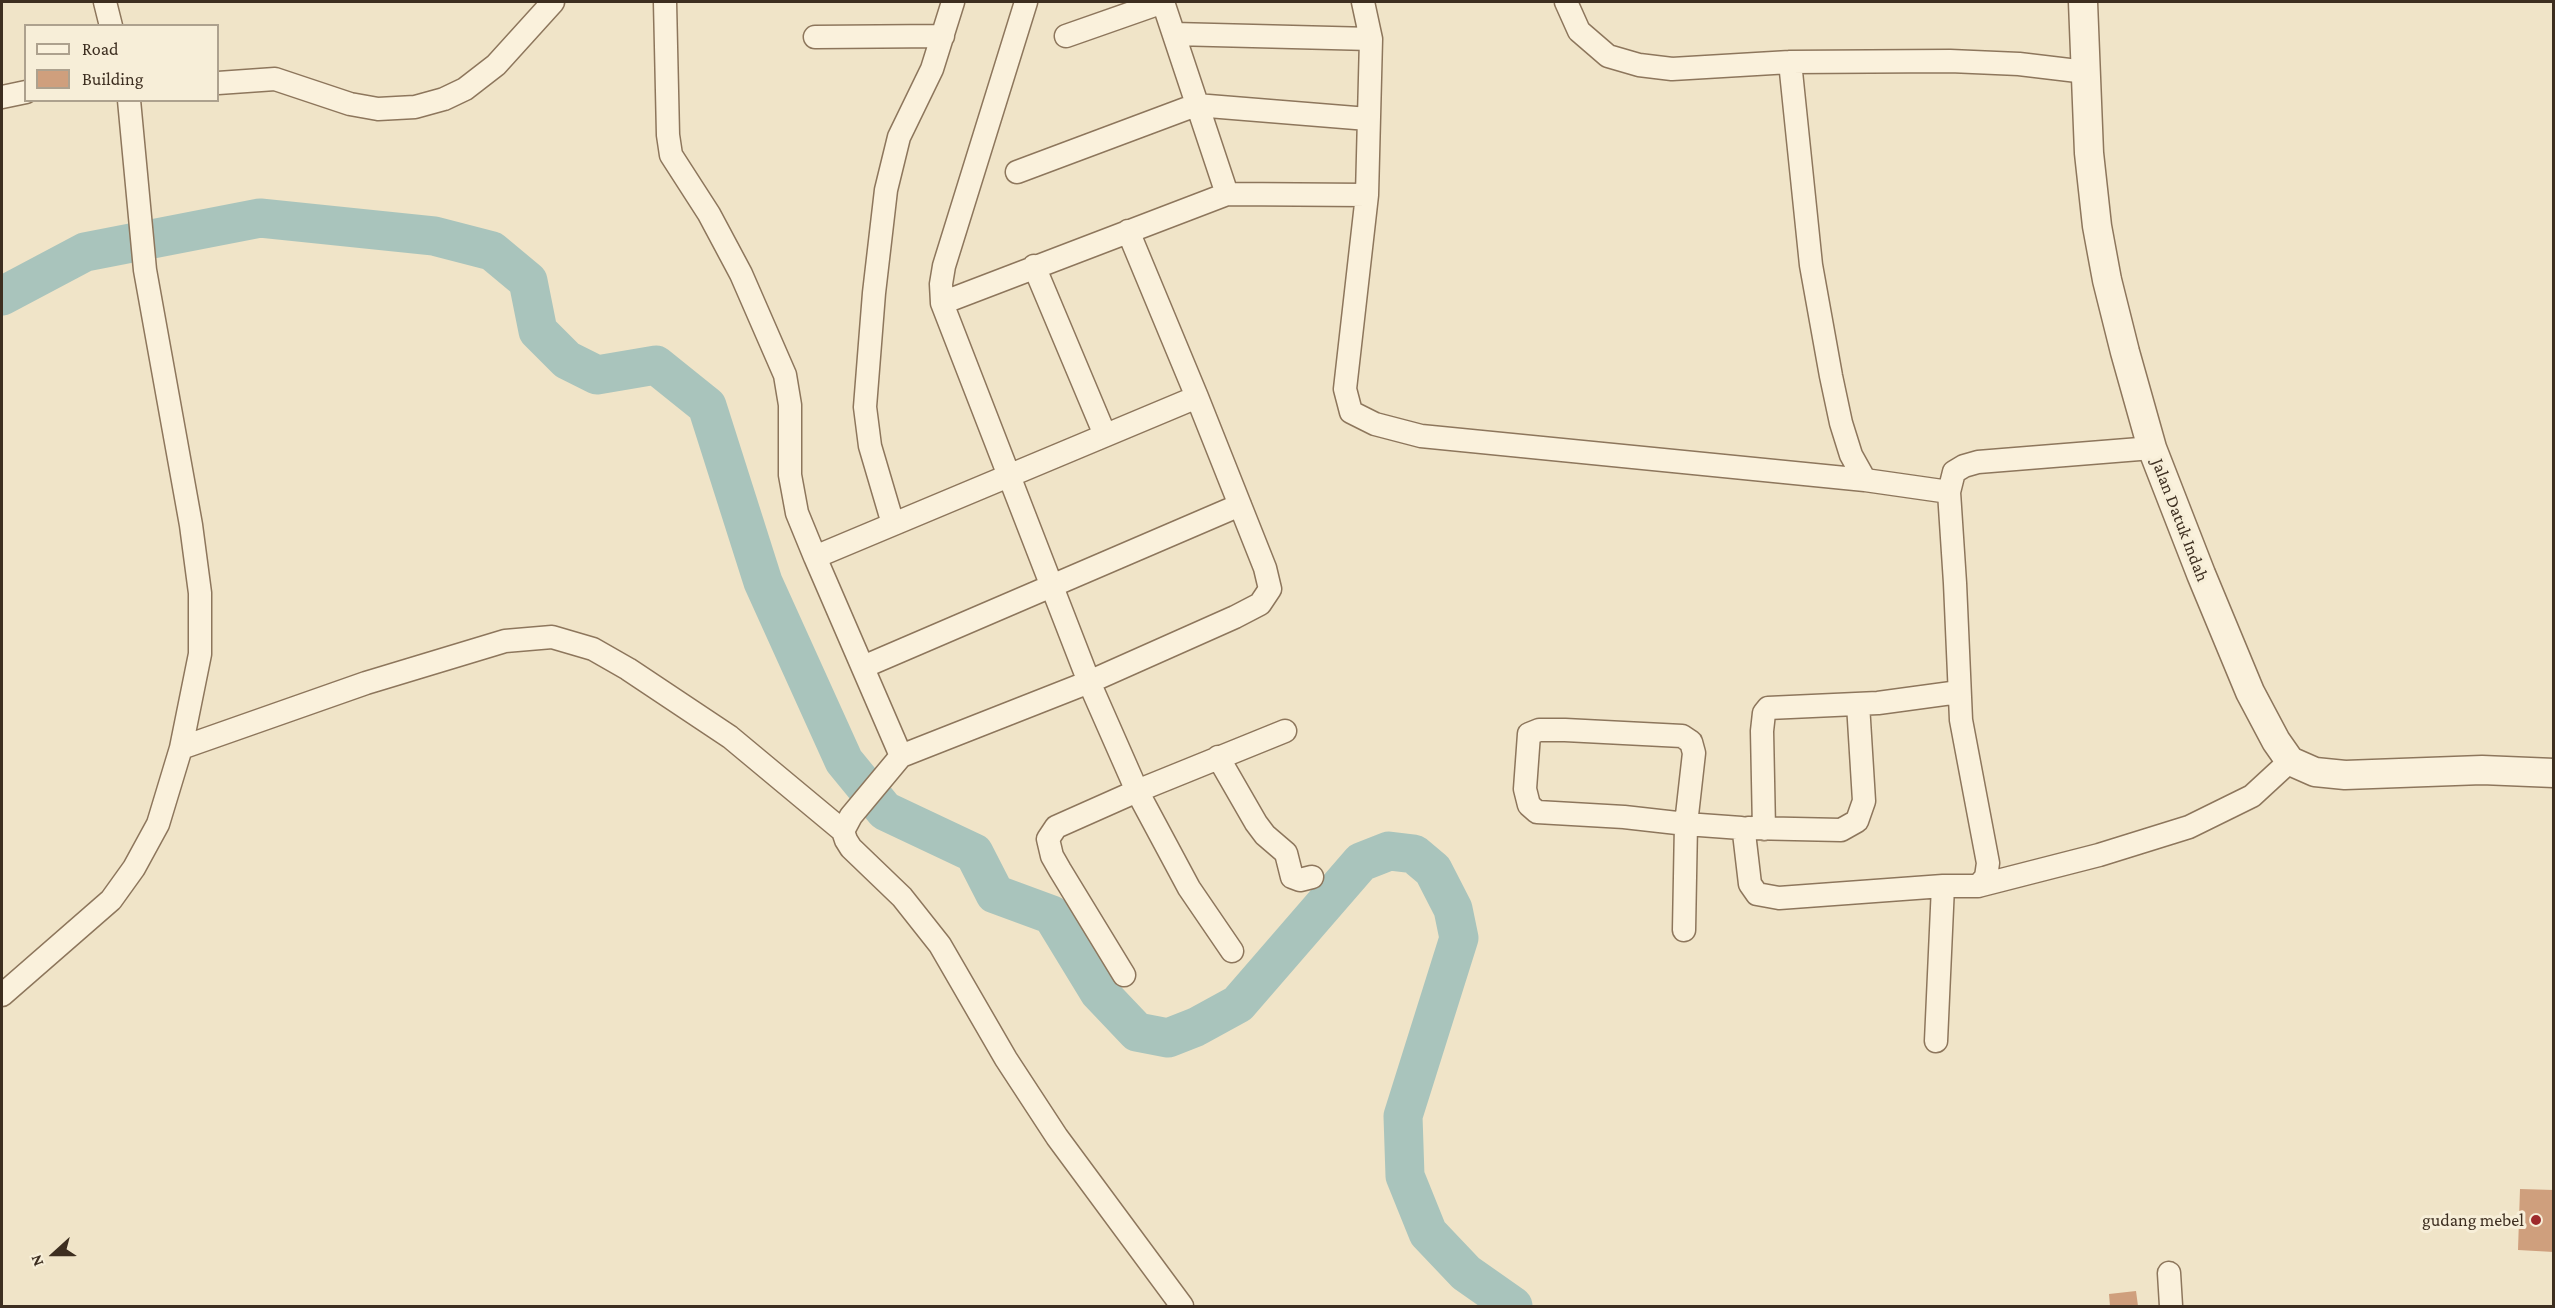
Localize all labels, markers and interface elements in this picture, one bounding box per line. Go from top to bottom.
legend [24,24,219,102]
text: Road [82,39,119,59]
text: Building [82,69,143,89]
street label: Jalan Datuk Indah [2147,455,2213,585]
place label: gudang mebel [2422,1209,2524,1231]
marker: gudang mebel [2529,1213,2543,1227]
north arrow [24,1224,84,1284]
text: N [27,1252,47,1269]

